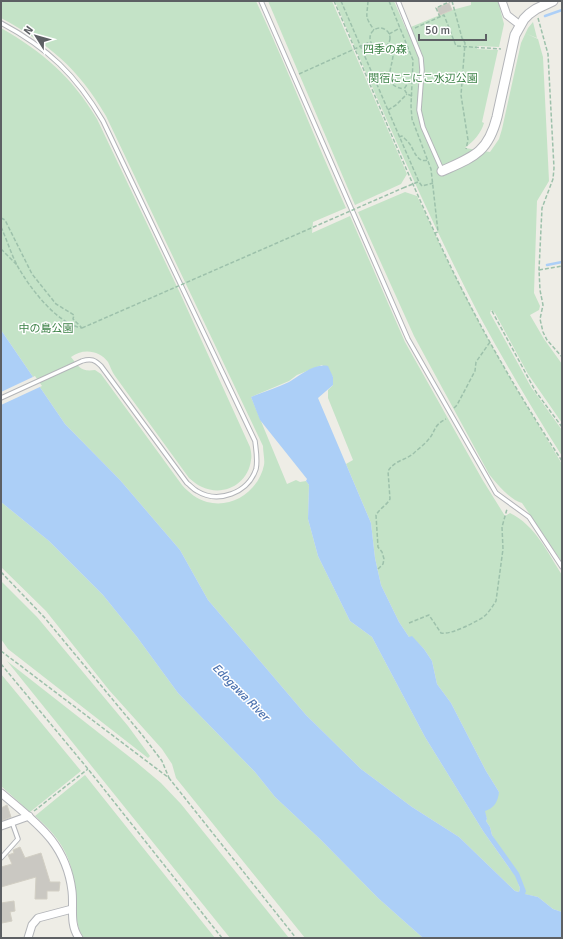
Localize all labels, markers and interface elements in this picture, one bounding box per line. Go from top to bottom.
north arrow [16,16,56,56]
scale bar [419,16,486,42]
text: N [21,23,36,37]
text: 50 m [425,23,450,38]
park label: 四季の森 [363,43,407,56]
park label: 関宿にこにこ水辺公園 [368,72,478,85]
park label: 中の島公園 [19,322,74,335]
water label: Edogawa River [209,661,274,725]

